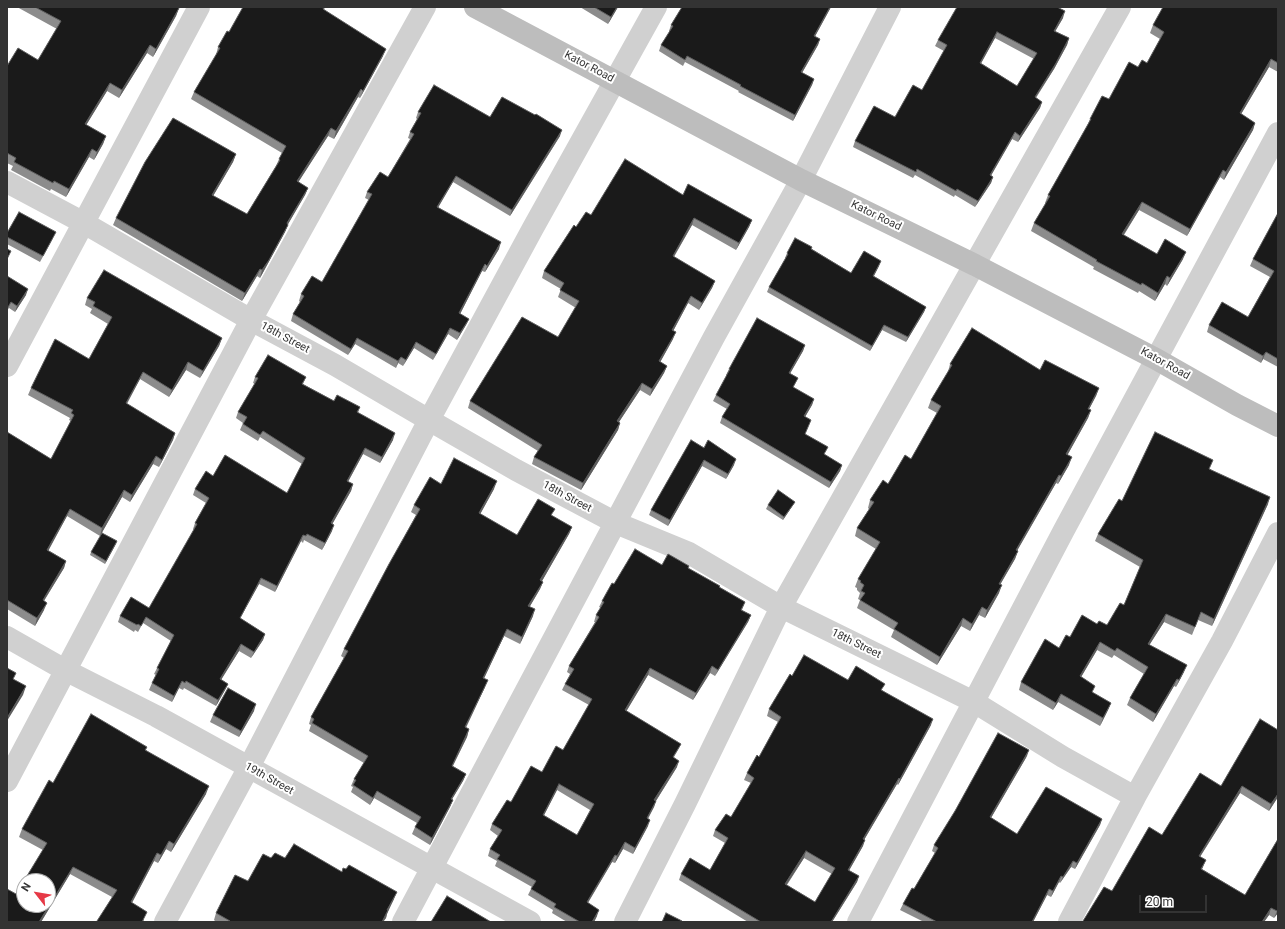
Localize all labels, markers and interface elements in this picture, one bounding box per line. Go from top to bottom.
street label: Kator Road [562,48,616,86]
street label: Kator Road [849,198,903,234]
street label: 18th Street [258,320,312,356]
street label: Kator Road [1138,345,1192,383]
street label: 18th Street [540,479,594,515]
street label: 18th Street [829,626,883,662]
street label: 19th Street [242,760,296,798]
north arrow [16,873,56,913]
text: N [19,880,34,894]
scale bar [1141,887,1209,913]
text: 20 m [1146,895,1173,909]

